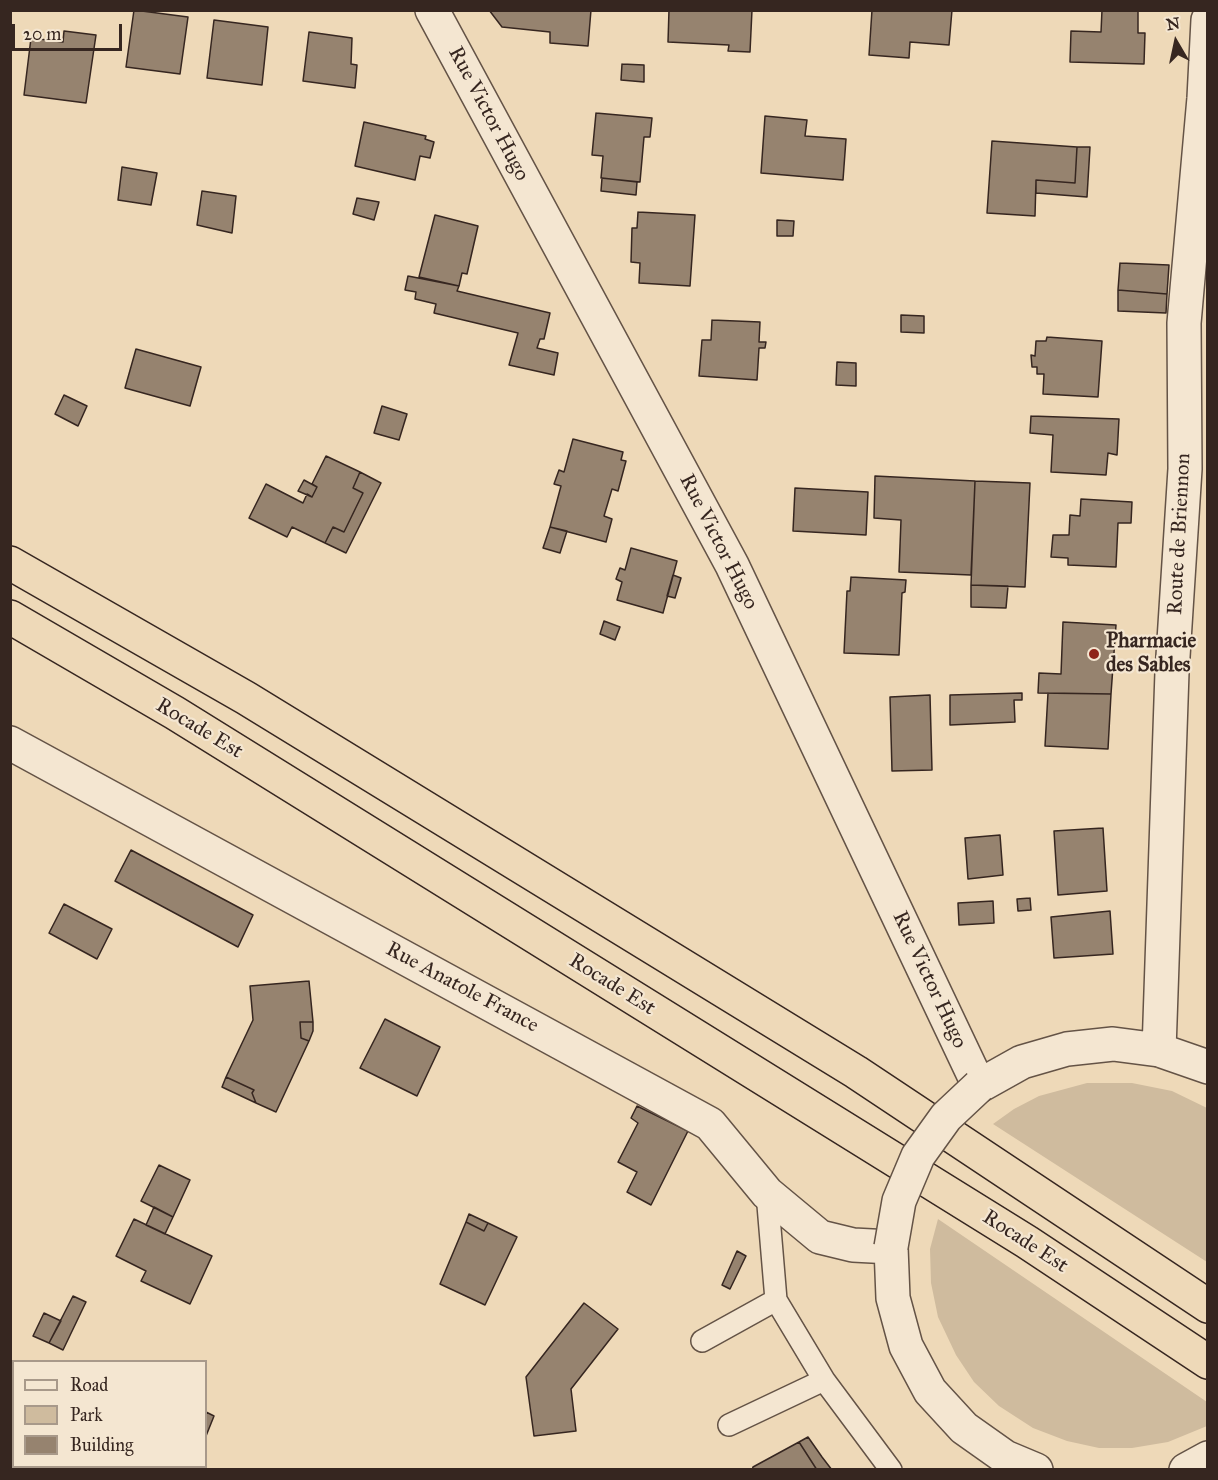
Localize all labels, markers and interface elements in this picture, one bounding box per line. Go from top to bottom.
scale bar [15,12,124,50]
north arrow [1146,12,1206,72]
text: N [1165,13,1181,34]
text: 20 m [23,23,61,45]
street label: Rue Victor Hugo [442,43,534,185]
street label: Route de Briennon [1163,452,1197,616]
street label: Rue Victor Hugo [673,470,763,614]
place label: Pharmacie des Sables [1106,629,1196,679]
marker: Pharmacie des Sables [1087,647,1101,661]
street label: Rocade Est [151,693,247,765]
street label: Rue Victor Hugo [886,907,972,1053]
street label: Rue Anatole France [381,937,543,1039]
street label: Rocade Est [564,949,660,1021]
street label: Rocade Est [977,1205,1073,1279]
legend [12,1360,207,1468]
text: Road [70,1374,108,1396]
text: Park [70,1404,103,1426]
text: Building [70,1434,133,1456]

